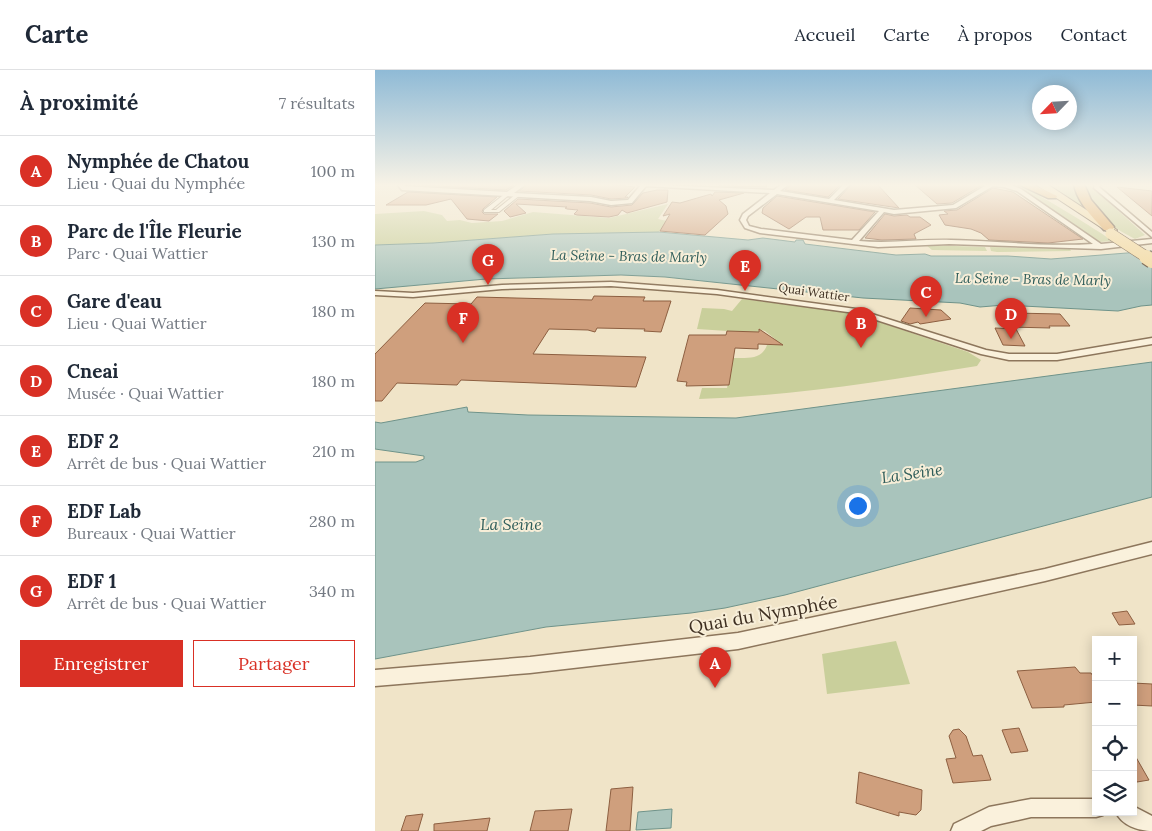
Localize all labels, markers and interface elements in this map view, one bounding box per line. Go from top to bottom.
text: Carte [25,19,88,50]
text: Accueil [795,23,855,46]
text: Carte [883,23,930,46]
text: À propos [958,23,1032,46]
text: Contact [1060,23,1127,46]
north arrow [1032,85,1077,130]
text: À proximité [20,89,138,116]
text: 7 résultats [279,93,355,113]
text: Nymphée de Chatou [67,149,249,173]
text: A [31,161,41,181]
text: 100 m [311,161,355,181]
text: Lieu · Quai du Nymphée [67,173,245,193]
text: Parc de l'Île Fleurie [67,219,242,243]
text: B [31,231,41,251]
text: 130 m [312,231,355,251]
text: Parc · Quai Wattier [67,243,208,263]
pin: G [472,244,504,285]
water label: La Seine - Bras de Marly [551,246,707,266]
pin: E [729,250,761,291]
water label: La Seine - Bras de Marly [955,269,1111,289]
pin: C [910,276,942,317]
street label: Quai Wattier [778,280,851,305]
text: Gare d'eau [67,289,162,313]
pin: D [995,298,1027,339]
text: C [30,301,42,321]
text: 180 m [312,301,355,321]
pin: F [447,302,479,343]
pin: B [845,307,877,348]
text: Lieu · Quai Wattier [67,313,207,333]
text: Cneai [67,359,119,383]
text: D [30,371,42,391]
text: 180 m [312,371,355,391]
text: Musée · Quai Wattier [67,383,224,403]
text: EDF 2 [67,429,119,453]
text: E [31,441,41,461]
text: 210 m [312,441,355,461]
text: Arrêt de bus · Quai Wattier [67,453,266,473]
water label: La Seine [880,459,944,487]
your location [845,493,871,519]
text: EDF Lab [67,499,141,523]
text: F [31,511,41,531]
text: 280 m [309,511,355,531]
water label: La Seine [480,514,542,534]
text: Bureaux · Quai Wattier [67,523,236,543]
text: EDF 1 [67,569,117,593]
text: G [30,581,42,601]
text: 340 m [309,581,355,601]
street label: Quai du Nymphée [687,590,839,638]
text: Arrêt de bus · Quai Wattier [67,593,266,613]
map controls [1092,636,1137,816]
button: + [1092,636,1137,681]
button: Enregistrer [20,640,183,687]
button: Partager [193,640,355,687]
pin: A [699,647,731,688]
button: − [1092,681,1137,726]
button: locate [1092,726,1137,771]
button: layers [1092,771,1137,816]

